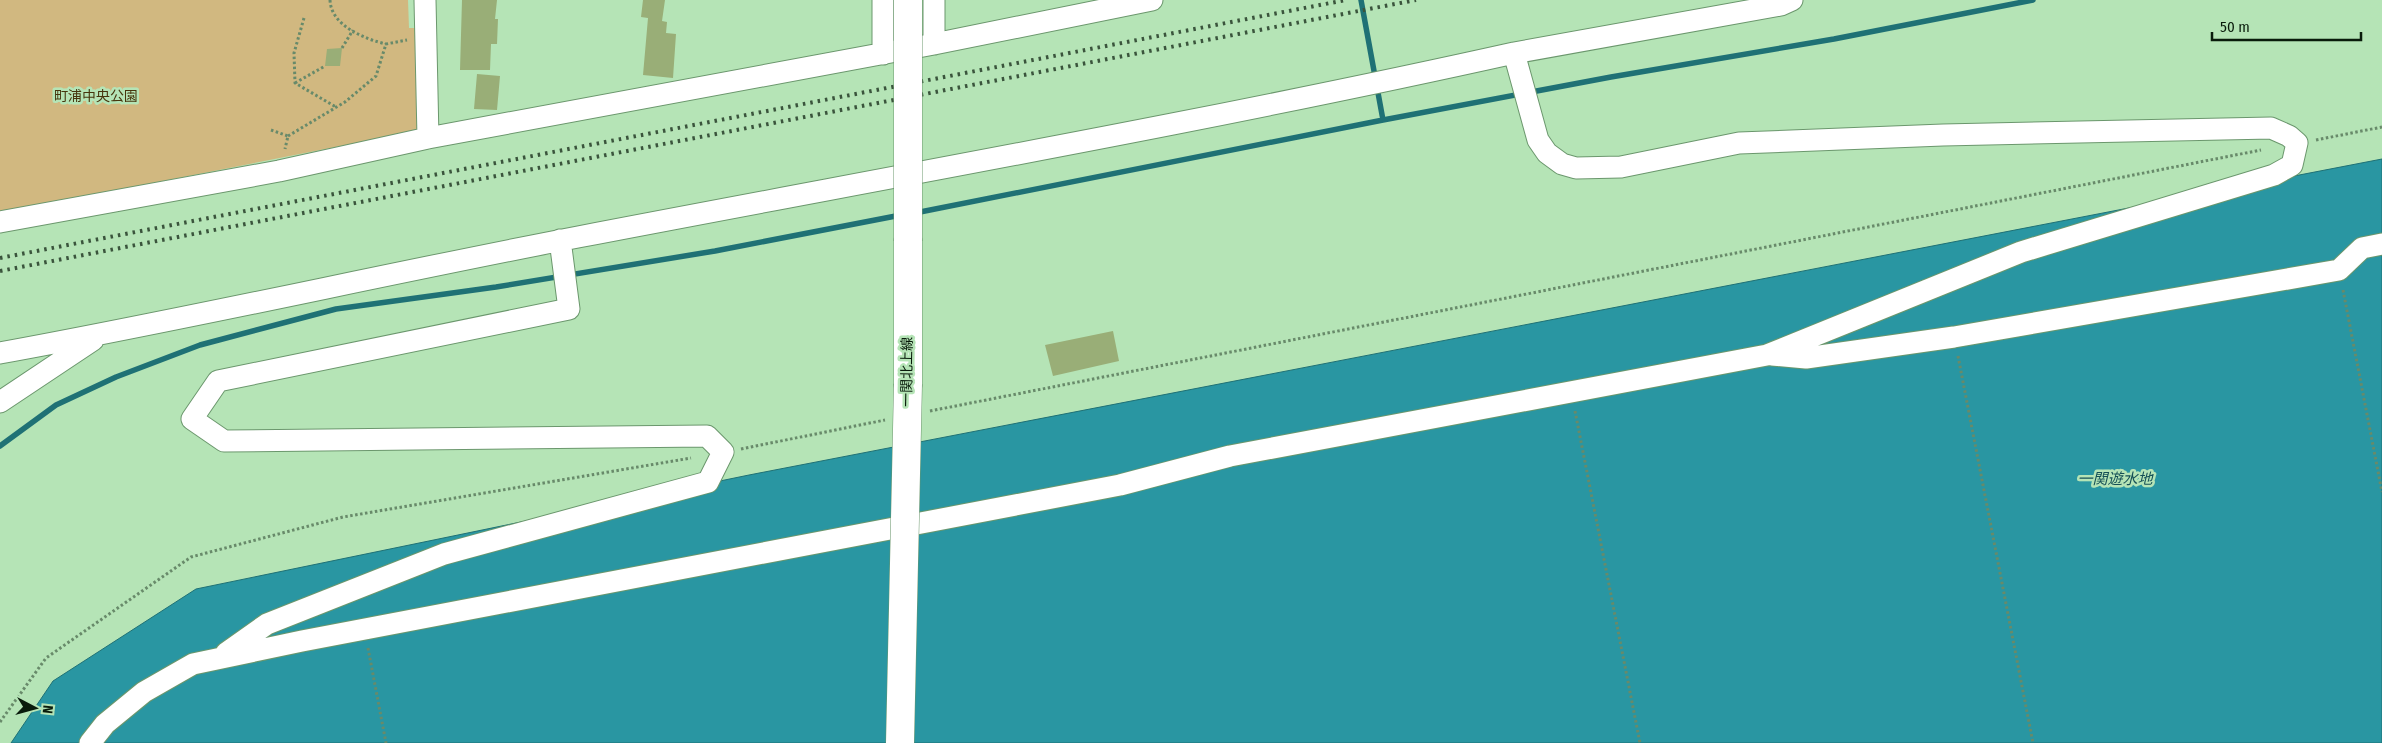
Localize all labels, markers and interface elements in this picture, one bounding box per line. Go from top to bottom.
scale bar [2212,10,2361,42]
text: 50 m [2220,18,2250,36]
park label: 町浦中央公園 [54,88,138,105]
street label: 一関北上線 [898,337,916,407]
water label: 一関遊水地 [2077,470,2154,488]
north arrow [10,683,60,733]
text: N [39,704,56,714]

